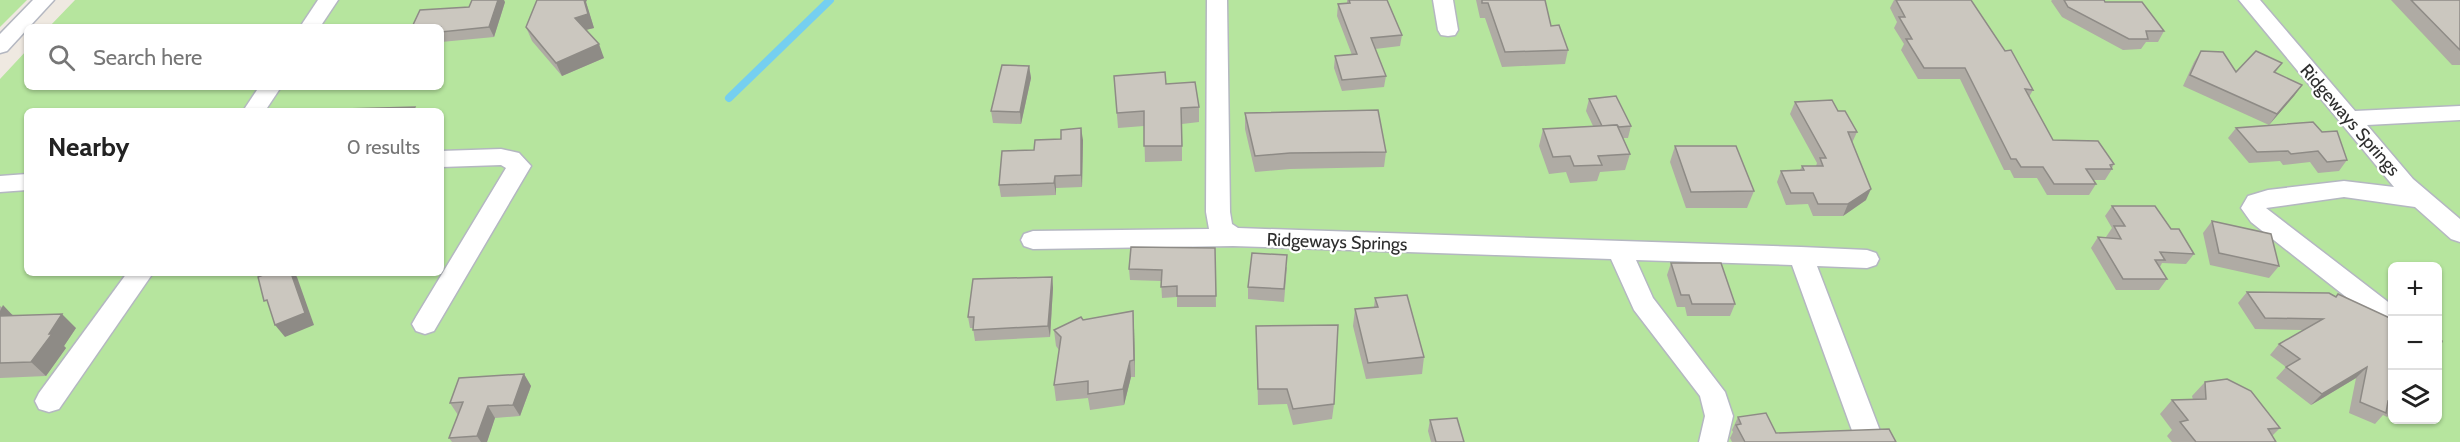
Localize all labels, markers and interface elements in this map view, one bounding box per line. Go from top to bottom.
search box [24,24,444,90]
icon: search [45,41,78,74]
text: Search here [93,44,202,71]
street label: Ridgeways Springs [2295,60,2405,180]
text: Nearby [48,131,129,163]
text: 0 results [347,135,420,159]
street label: Ridgeways Springs [1266,229,1408,255]
map controls [2388,262,2442,424]
button: + [2388,262,2442,316]
button: − [2388,316,2442,370]
button: layers [2388,370,2442,424]

